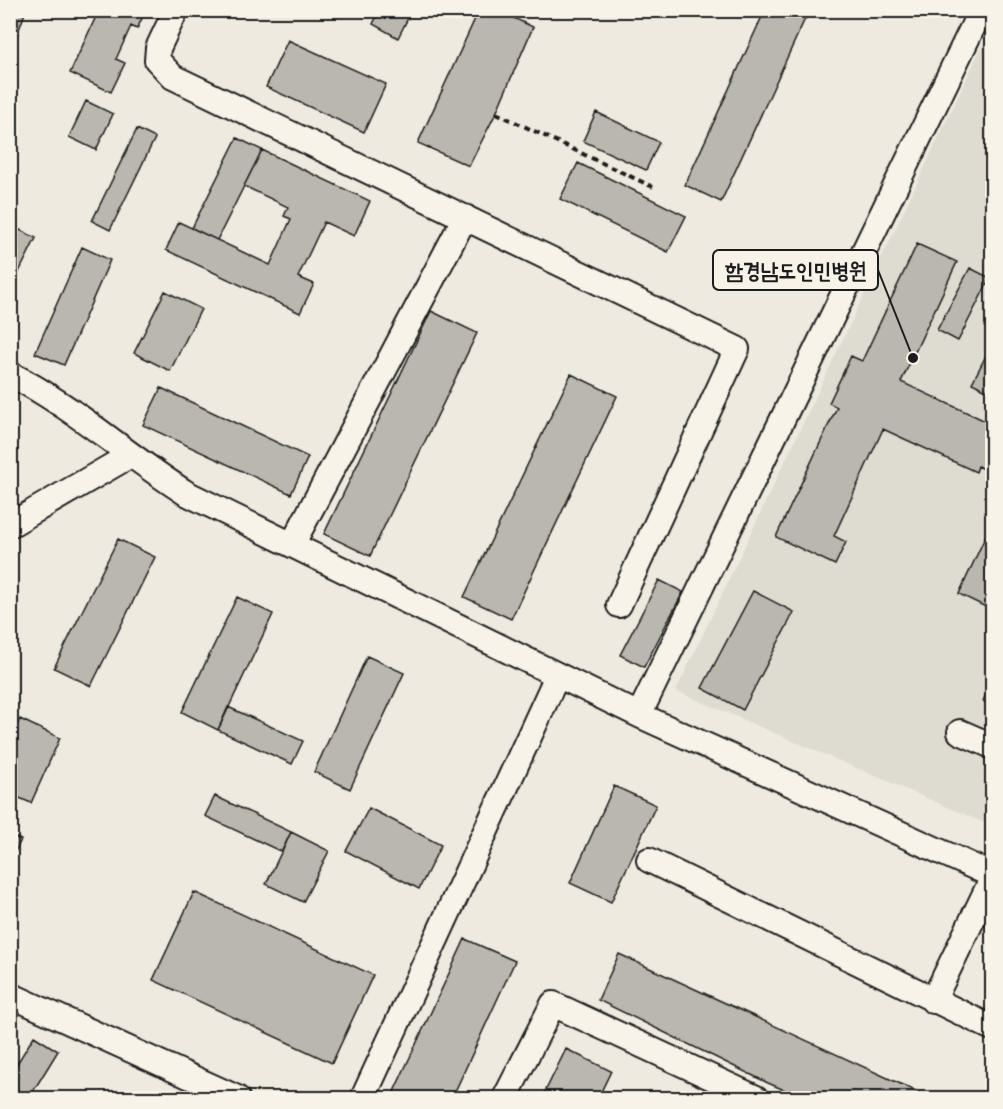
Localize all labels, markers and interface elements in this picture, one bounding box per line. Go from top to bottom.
callout: 함경남도인민병원 [713,250,878,290]
text: 함경남도인민병원 [724,257,867,284]

